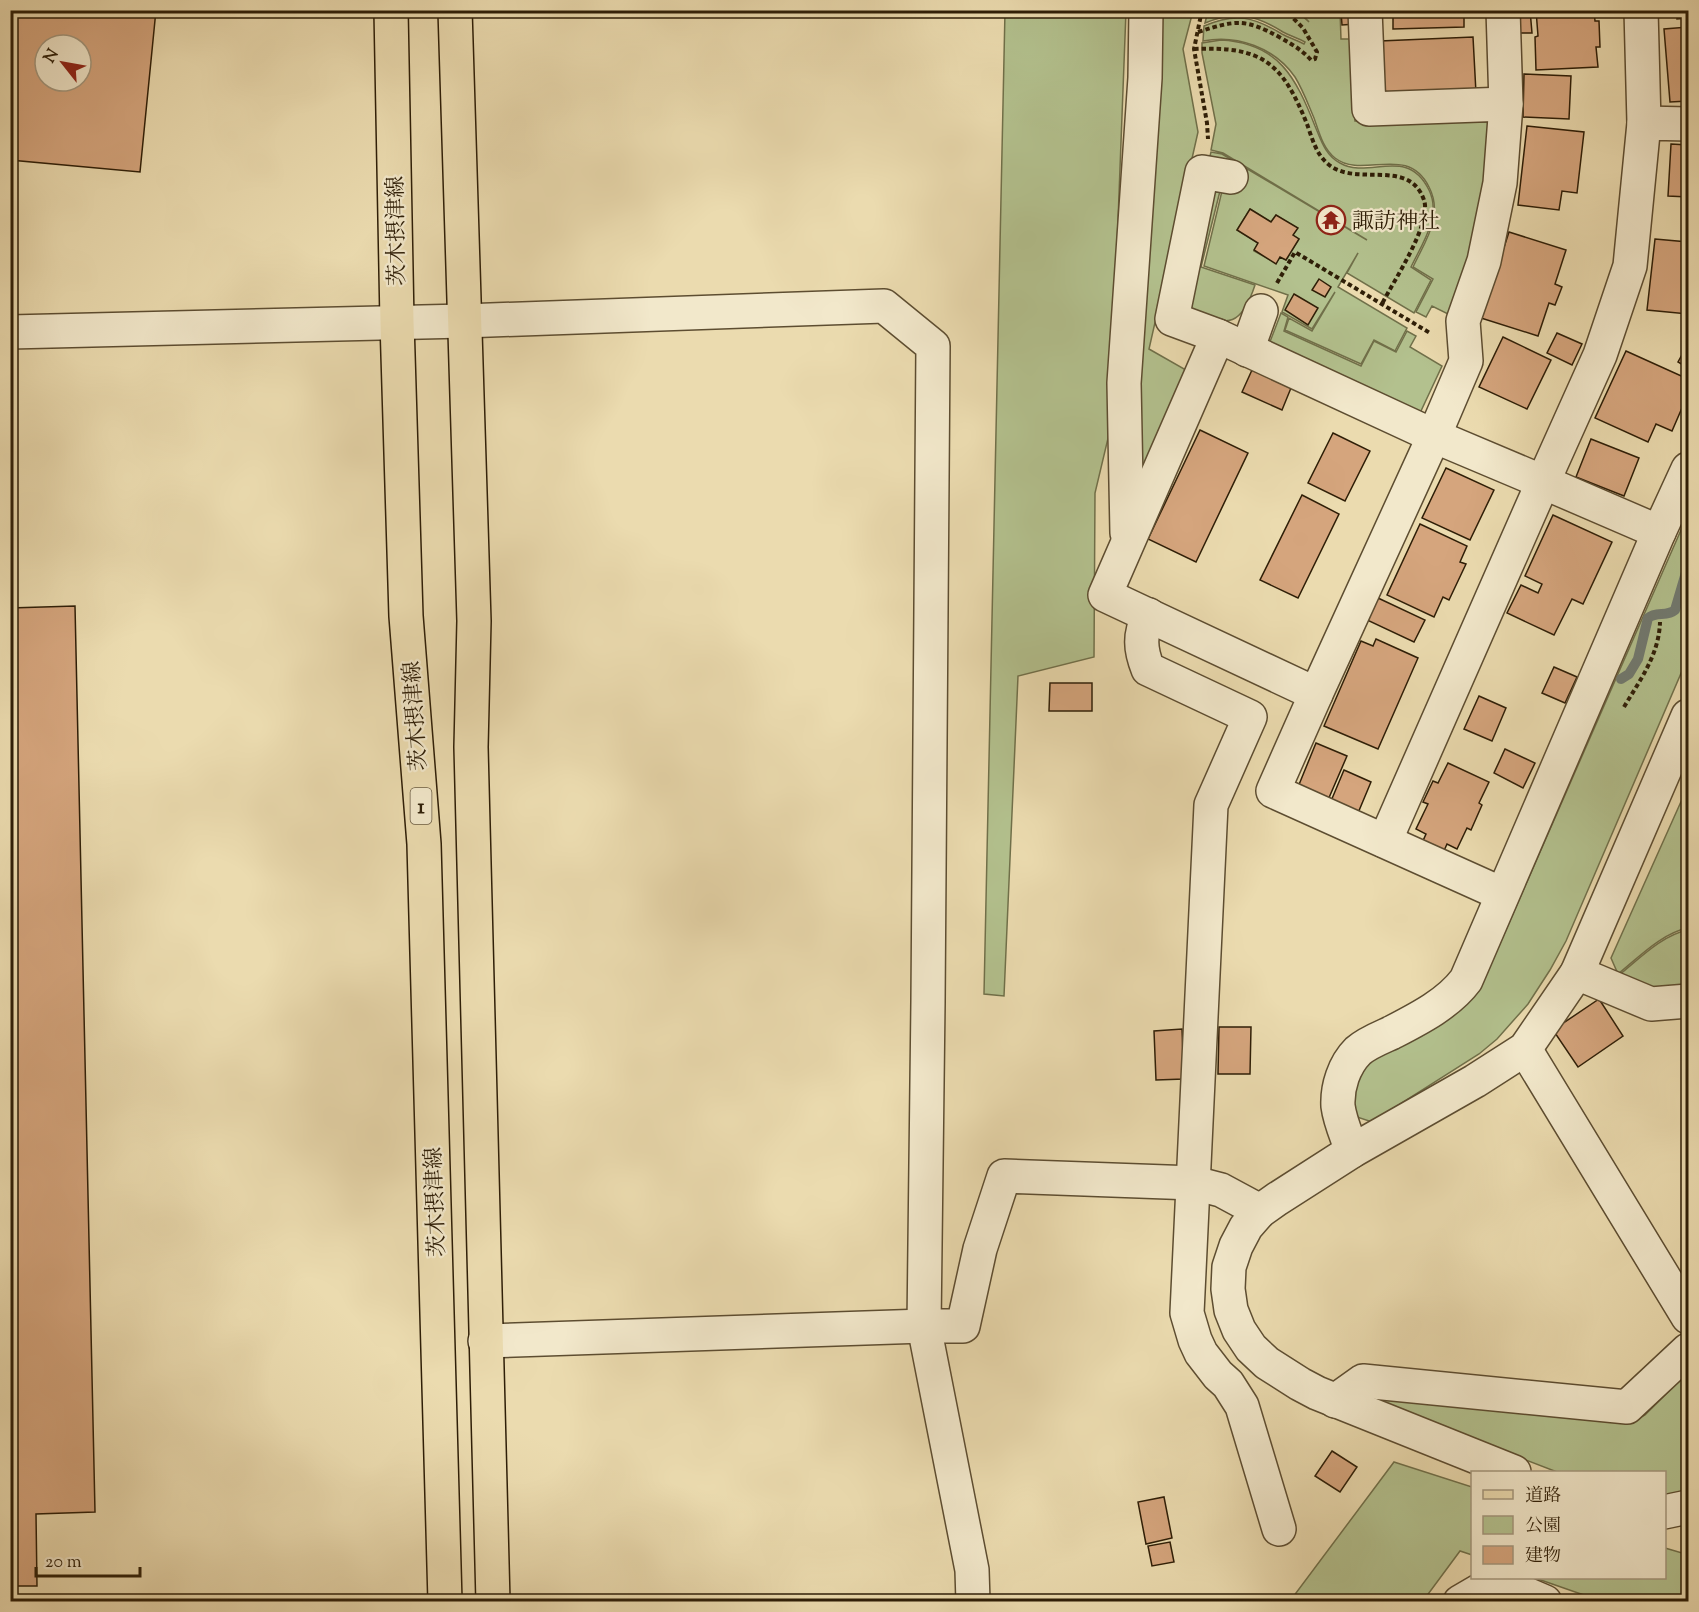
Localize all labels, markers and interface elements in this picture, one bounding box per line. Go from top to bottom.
north arrow [33,33,93,93]
text: N [39,45,66,68]
street label: 茨木摂津線 [381,176,415,286]
temple icon: 諏訪神社 [1315,204,1347,236]
place label: 諏訪神社 [1352,207,1440,239]
street label: 茨木摂津線 [397,660,437,772]
road number: 1 [410,788,432,824]
street label: 茨木摂津線 [419,1146,455,1257]
legend [1471,1471,1666,1579]
text: 道路 [1525,1484,1561,1510]
text: 公園 [1525,1514,1561,1540]
scale bar [36,1540,140,1578]
text: 建物 [1525,1544,1561,1570]
text: 20 m [45,1550,82,1576]

